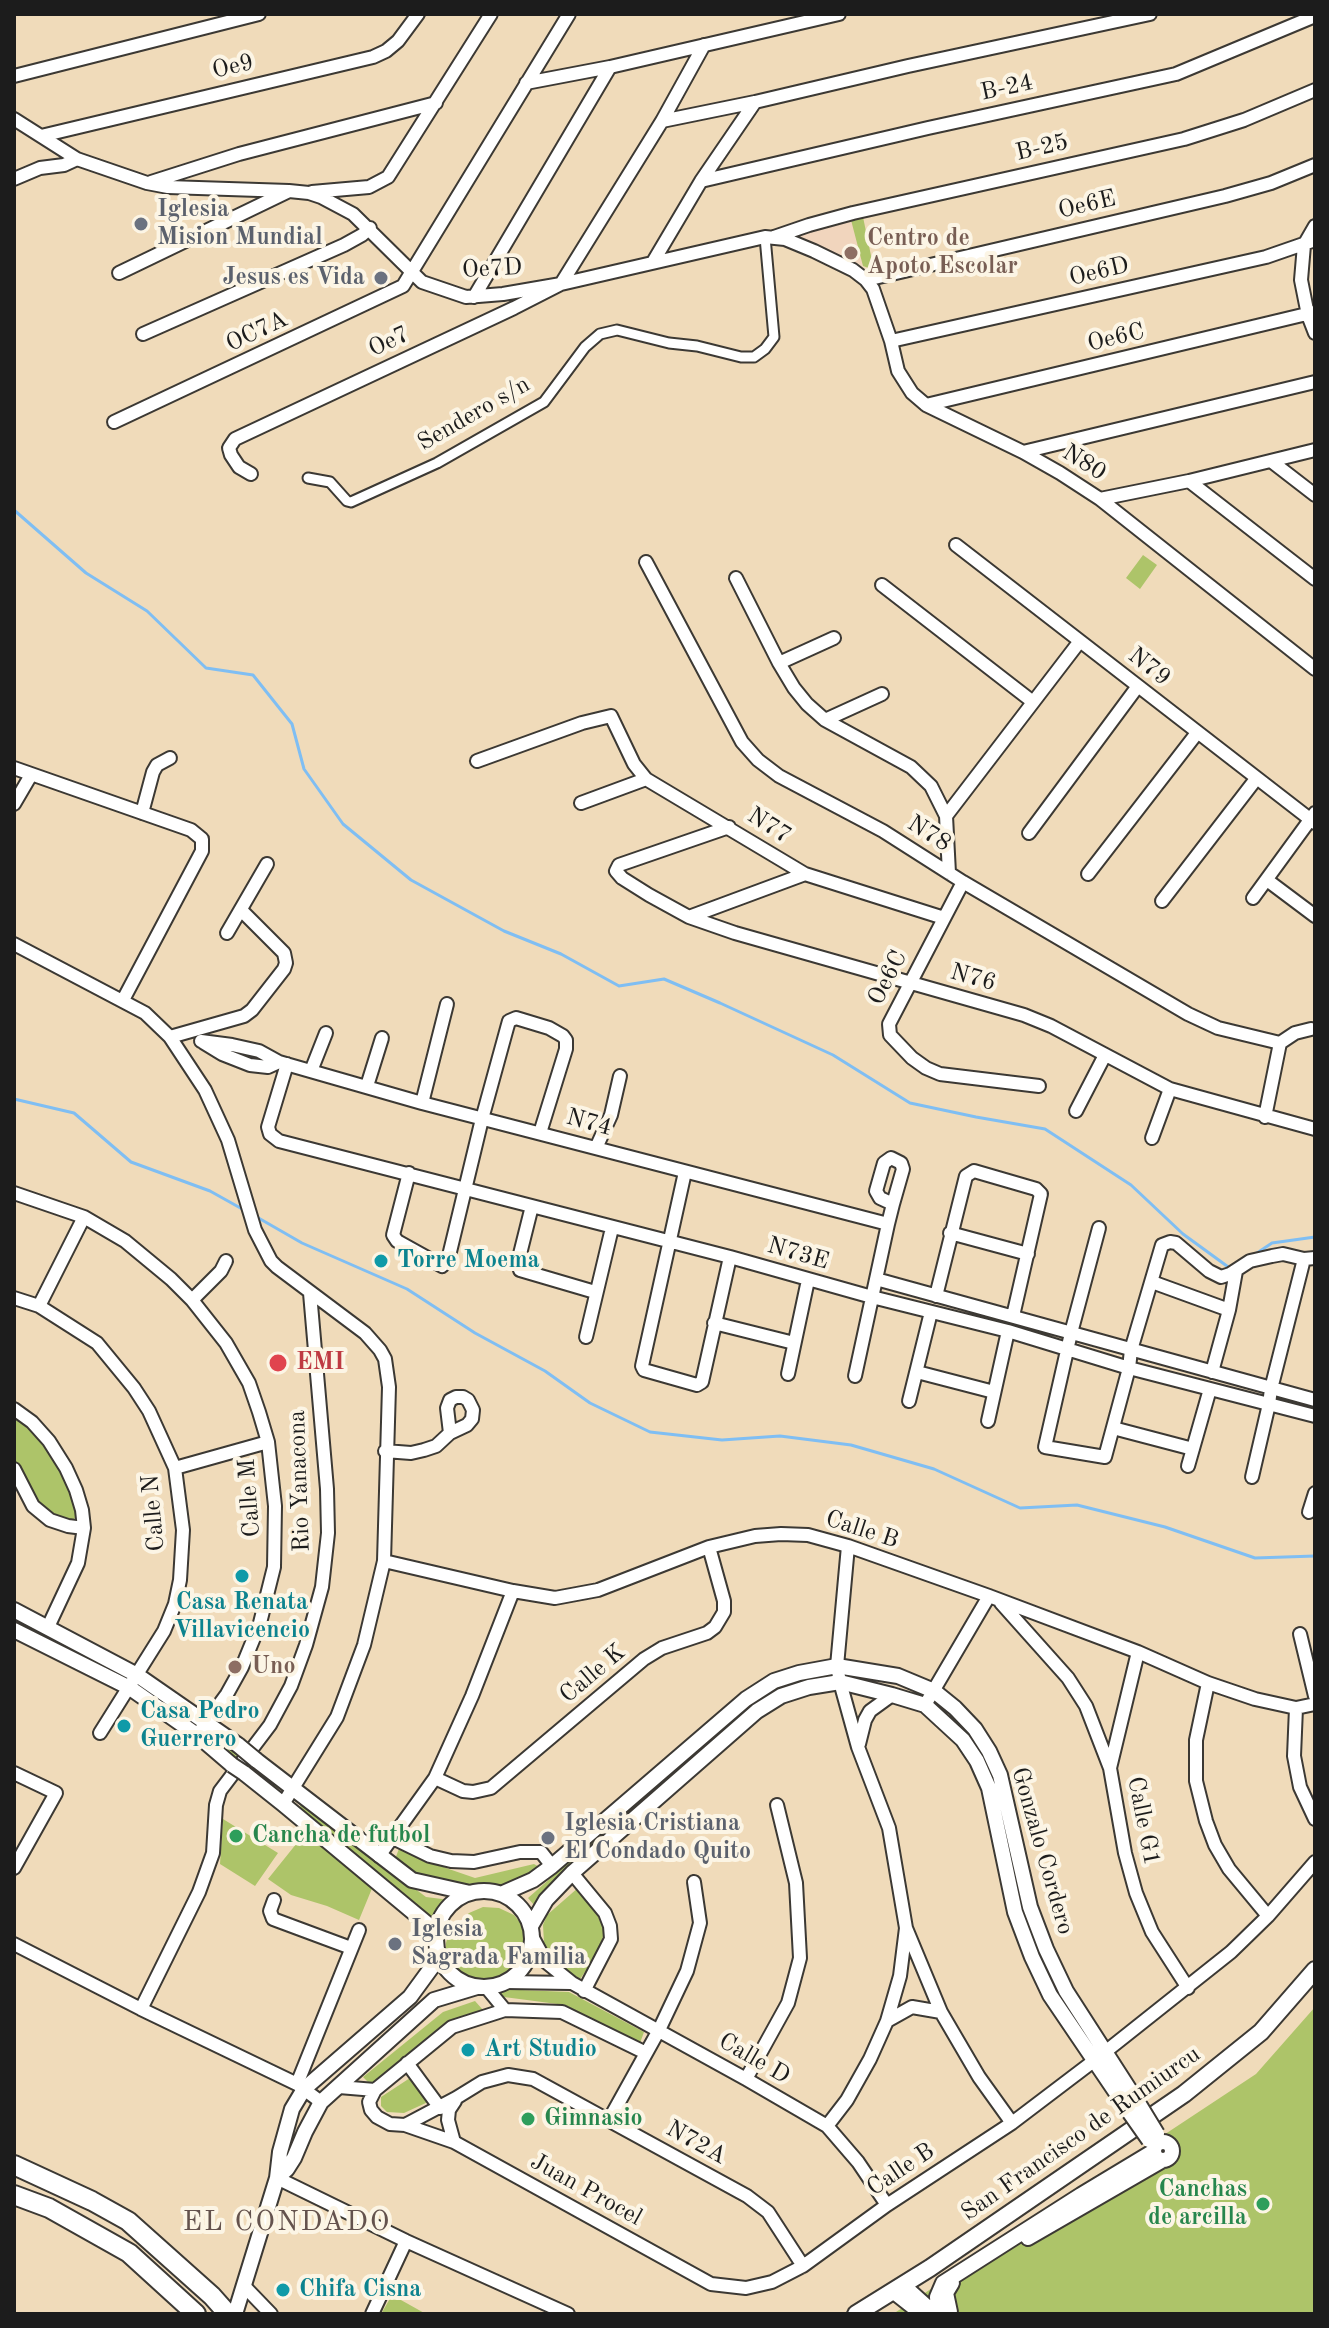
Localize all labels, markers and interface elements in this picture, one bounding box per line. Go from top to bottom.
street label: Oe9 [209,48,257,86]
street label: B-24 [978,68,1036,108]
street label: B-25 [1013,128,1071,168]
street label: Oe6E [1055,184,1119,226]
place label: Iglesia Mision Mundial [157,196,323,252]
marker: Iglesia Mision Mundial [132,215,150,233]
place label: Centro de Apoto Escolar [867,225,1018,281]
marker: Centro de Apoto Escolar [842,244,860,262]
street label: Oe6D [1066,251,1132,293]
street label: Oe7D [461,253,523,285]
place label: Jesus es Vida [223,264,365,292]
marker: Jesus es Vida [372,269,390,287]
street label: OC7A [221,305,293,359]
street label: Oe6C [1085,317,1147,359]
street label: Oe7 [364,320,414,364]
street label: Sendero s/n [413,370,535,458]
street label: N80 [1057,439,1111,487]
street label: N79 [1122,641,1176,693]
street label: N77 [742,802,796,850]
street label: N78 [902,810,956,858]
street label: Oe6C [862,946,914,1010]
street label: N76 [947,958,999,998]
street label: N74 [563,1103,615,1143]
street label: N73E [764,1231,832,1277]
place label: Torre Moema [397,1247,540,1275]
marker: Torre Moema [372,1252,390,1270]
place label: EMI [296,1349,344,1377]
marker: EMI [267,1352,289,1374]
street label: Rio Yanacona [283,1410,317,1552]
street label: Calle M [233,1458,267,1538]
street label: Calle N [136,1473,172,1553]
street label: Calle B [822,1505,902,1555]
marker: Casa Renata Villavicencio [233,1567,251,1585]
place label: Casa Renata Villavicencio [174,1589,310,1645]
street label: Calle K [554,1638,632,1710]
place label: Uno [251,1653,295,1681]
marker: Uno [226,1658,244,1676]
place label: Casa Pedro Guerrero [140,1698,260,1754]
marker: Casa Pedro Guerrero [115,1717,133,1735]
street label: Gonzalo Cordero [1004,1764,1080,1938]
street label: Calle G1 [1120,1774,1166,1868]
place label: Iglesia Cristiana El Condado Quito [564,1810,751,1866]
place label: Cancha de futbol [252,1822,430,1850]
marker: Cancha de futbol [227,1827,245,1845]
marker: Iglesia Cristiana El Condado Quito [539,1829,557,1847]
place label: Iglesia Sagrada Familia [411,1916,586,1972]
marker: Iglesia Sagrada Familia [386,1935,404,1953]
street label: Calle D [713,2027,795,2091]
place label: Art Studio [484,2036,597,2064]
street label: San Francisco de Rumiurcu [956,2040,1206,2228]
marker: Art Studio [459,2041,477,2059]
place label: Gimnasio [544,2105,643,2133]
marker: Gimnasio [519,2110,537,2128]
street label: N72A [661,2115,731,2171]
street label: Calle B [862,2137,940,2203]
street label: Juan Procel [525,2148,647,2232]
place label: Canchas de arcilla [1148,2176,1247,2232]
marker: Canchas de arcilla [1254,2195,1272,2213]
district label: EL CONDADO [183,2206,391,2240]
place label: Chifa Cisna [299,2276,421,2304]
marker: Chifa Cisna [274,2281,292,2299]

